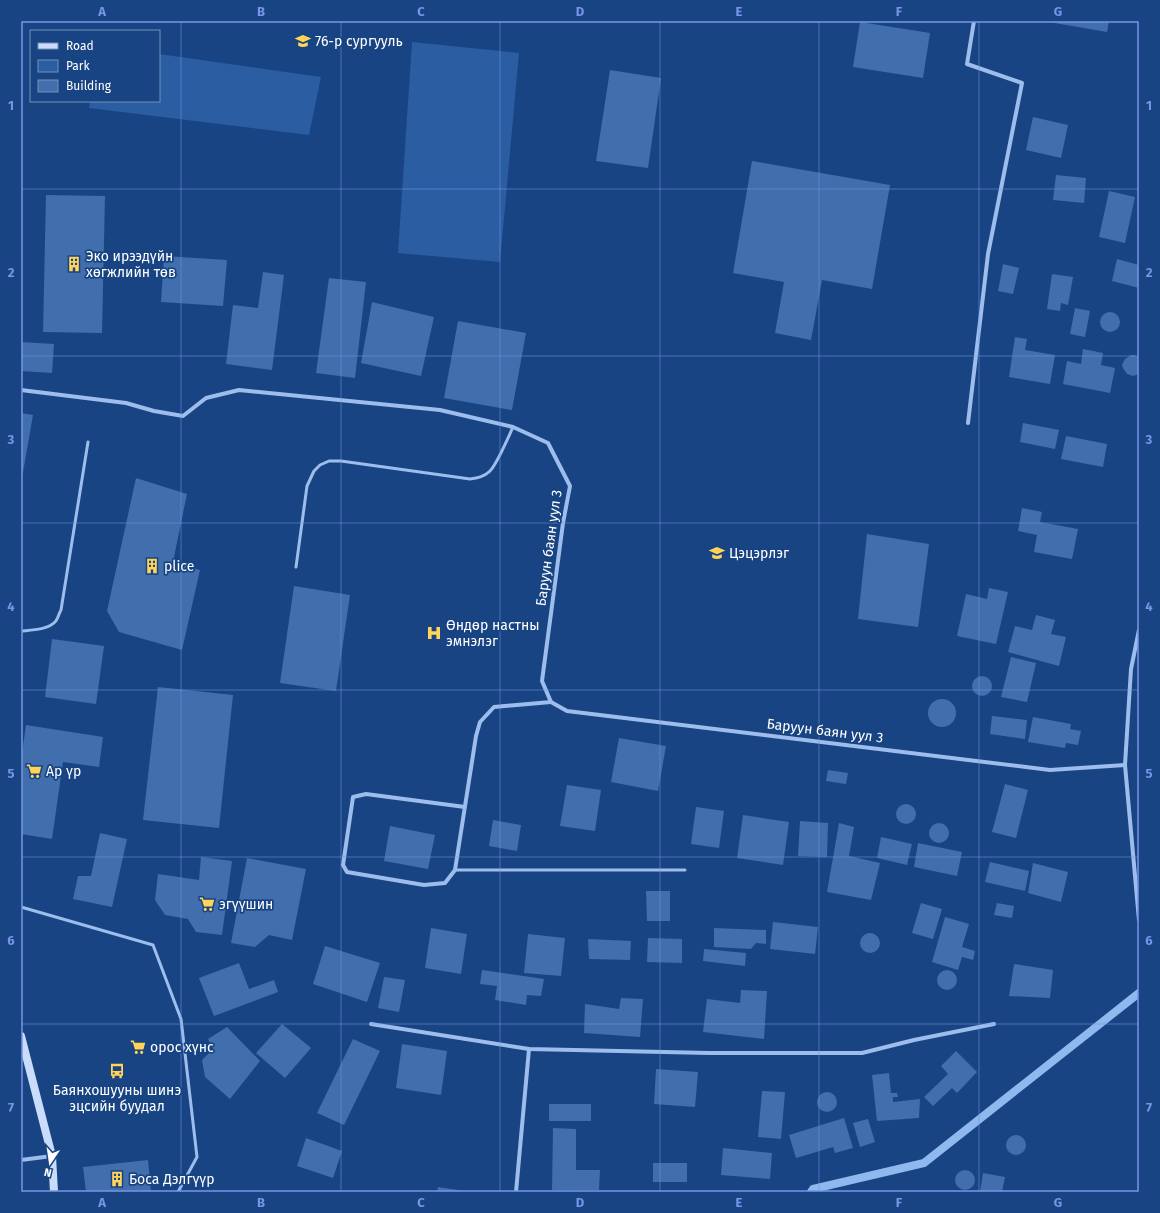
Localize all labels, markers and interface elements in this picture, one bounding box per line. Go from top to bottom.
text: A [97,4,106,19]
text: B [257,4,265,19]
text: C [417,4,425,19]
text: D [576,4,585,19]
text: E [736,4,743,19]
text: F [896,4,903,19]
text: G [1054,4,1062,19]
legend [30,30,160,102]
school or university icon: 76-р сургууль [294,32,312,50]
place label: 76-р сургууль [315,33,403,50]
text: Road [66,39,94,53]
text: Park [66,59,90,73]
text: Building [66,79,112,93]
text: 1 [8,98,14,113]
text: 1 [1146,98,1152,113]
place label: Эко ирээдүйн хөгжлийн төв [86,248,176,281]
building icon: Эко ирээдүйн хөгжлийн төв [65,255,83,273]
text: 2 [8,265,15,280]
text: 2 [1146,265,1153,280]
text: 3 [7,432,15,447]
text: 3 [1145,432,1153,447]
street label: Баруун баян уул 3 [532,489,566,607]
school or university icon: Цэцэрлэг [708,544,726,562]
place label: Цэцэрлэг [729,545,789,562]
building icon: plice [143,557,161,575]
place label: plice [164,558,194,575]
text: 4 [7,599,15,614]
text: 4 [1145,599,1153,614]
place label: Өндөр настны эмнэлэг [446,617,539,650]
hospital icon: Өндөр настны эмнэлэг [425,624,443,642]
street label: Баруун баян уул 3 [766,715,884,747]
supermarket icon: Ар үр [25,762,43,780]
place label: Ар үр [46,763,81,780]
text: 5 [8,766,15,781]
text: 5 [1146,766,1153,781]
supermarket icon: эгүүшин [198,895,216,913]
place label: эгүүшин [219,896,273,913]
text: 6 [7,933,15,948]
text: 6 [1145,933,1153,948]
supermarket icon: орос хүнс [129,1038,147,1056]
place label: орос хүнс [150,1039,214,1056]
bus stop icon: Баянхошууны шинэ эцсийн буудал [108,1062,126,1080]
place label: Баянхошууны шинэ эцсийн буудал [53,1082,181,1115]
text: 7 [8,1100,14,1115]
text: 7 [1146,1100,1152,1115]
north arrow [30,1143,70,1183]
text: N [43,1165,53,1179]
building icon: Боса Дэлгүүр [108,1170,126,1188]
place label: Боса Дэлгүүр [129,1171,215,1188]
text: A [97,1195,106,1210]
text: B [257,1195,265,1210]
text: C [417,1195,425,1210]
text: D [576,1195,585,1210]
text: E [736,1195,743,1210]
text: F [896,1195,903,1210]
text: G [1054,1195,1062,1210]

